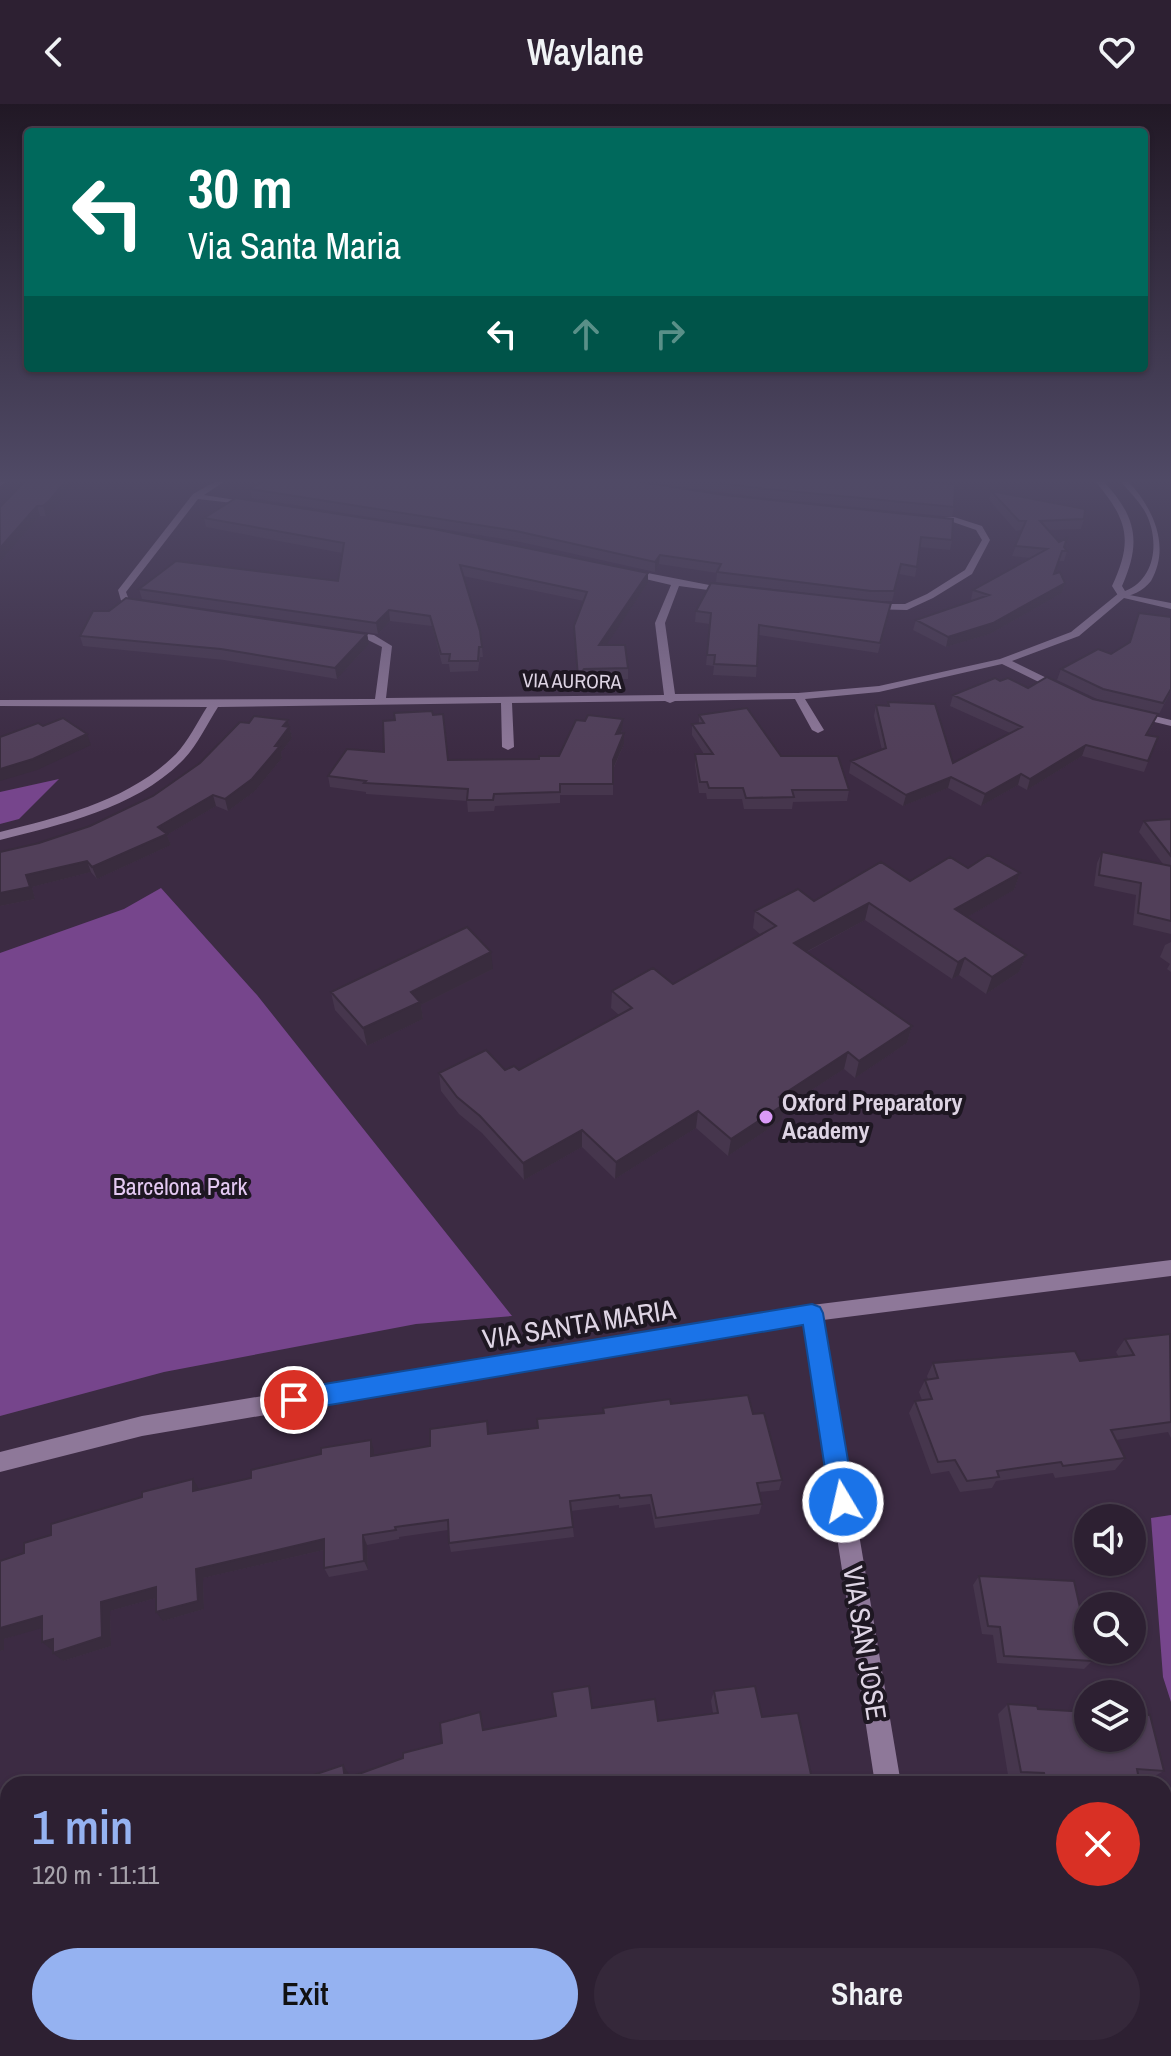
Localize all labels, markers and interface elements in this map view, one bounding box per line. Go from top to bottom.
text: Waylane [527,28,644,76]
icon: back [32,30,76,74]
icon: heart [1095,30,1139,74]
text: 30 m [188,150,293,225]
icon: left [56,160,160,264]
text: Via Santa Maria [188,222,401,270]
icon: left [480,312,524,356]
icon: ahead [564,312,608,356]
icon: right [648,312,692,356]
street label: VIA AURORA [522,666,622,695]
place label: Oxford Preparatory Academy [782,1086,963,1146]
marker: Oxford Preparatory Academy [757,1108,775,1126]
park label: Barcelona Park [113,1170,247,1202]
street label: VIA SANTA MARIA [480,1290,679,1358]
pin [260,1366,328,1434]
icon: arrive [272,1378,316,1422]
position arrow [801,1460,885,1544]
map controls [1074,1504,1146,1752]
button: sound [1074,1504,1146,1576]
street label: VIA SAN JOSE [834,1563,896,1723]
button: search [1074,1592,1146,1664]
button: layers [1074,1680,1146,1752]
text: 1 min [32,1794,133,1859]
button: close [1056,1802,1140,1886]
text: 120 m · 11:11 [32,1857,159,1892]
button: Exit [32,1948,578,2040]
button: Share [594,1948,1140,2040]

